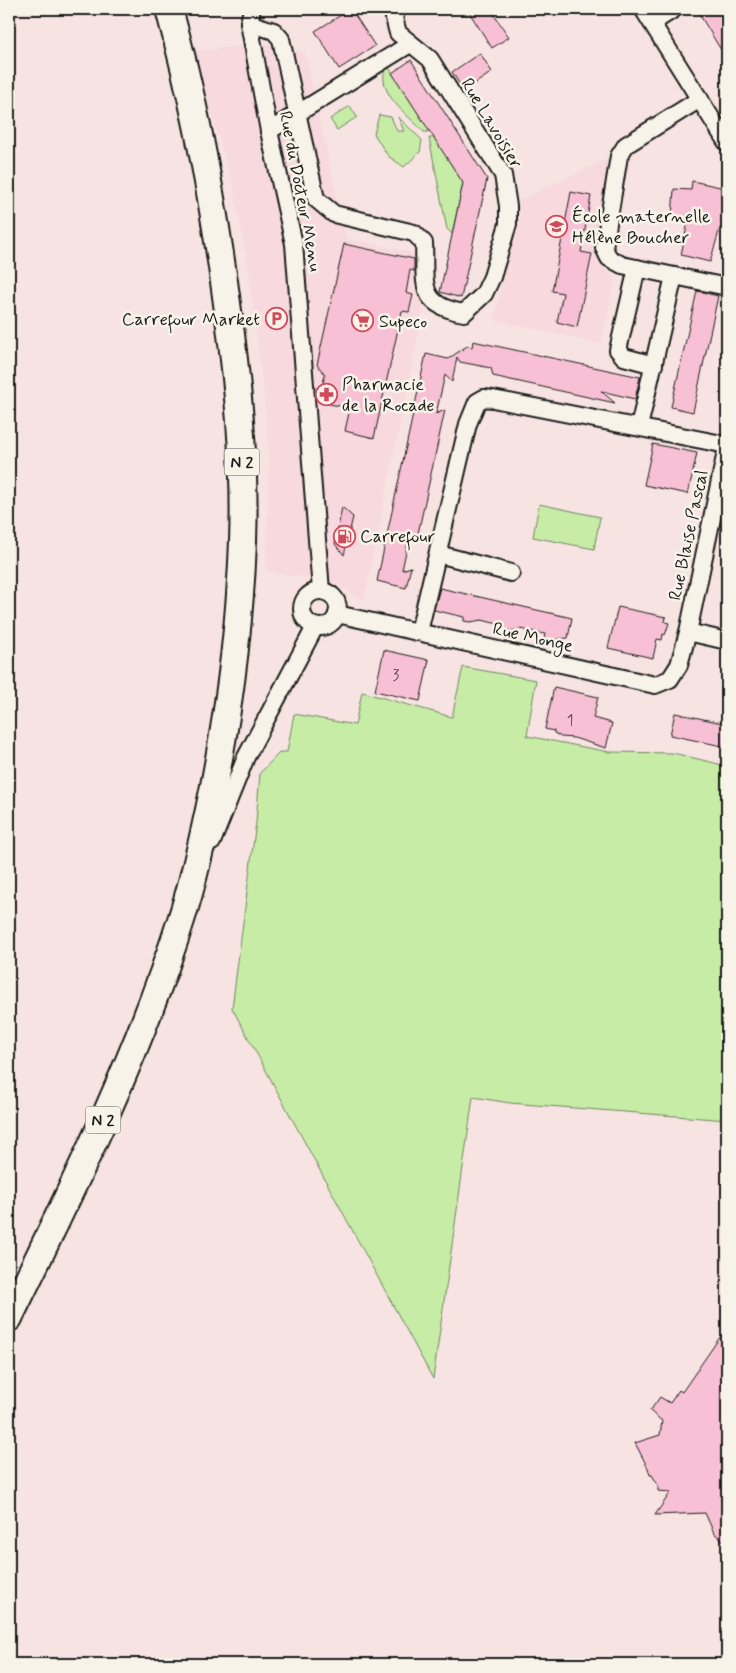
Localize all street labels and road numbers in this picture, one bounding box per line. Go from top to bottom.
street label: Rue Lavoisier [455,74,528,174]
street label: Rue du Docteur Menu [273,109,327,273]
road number: N 2 [224,448,260,476]
street label: Rue Blaise Pascal [663,468,715,603]
street label: Rue Monge [490,617,576,660]
road number: N 2 [86,1106,120,1134]

